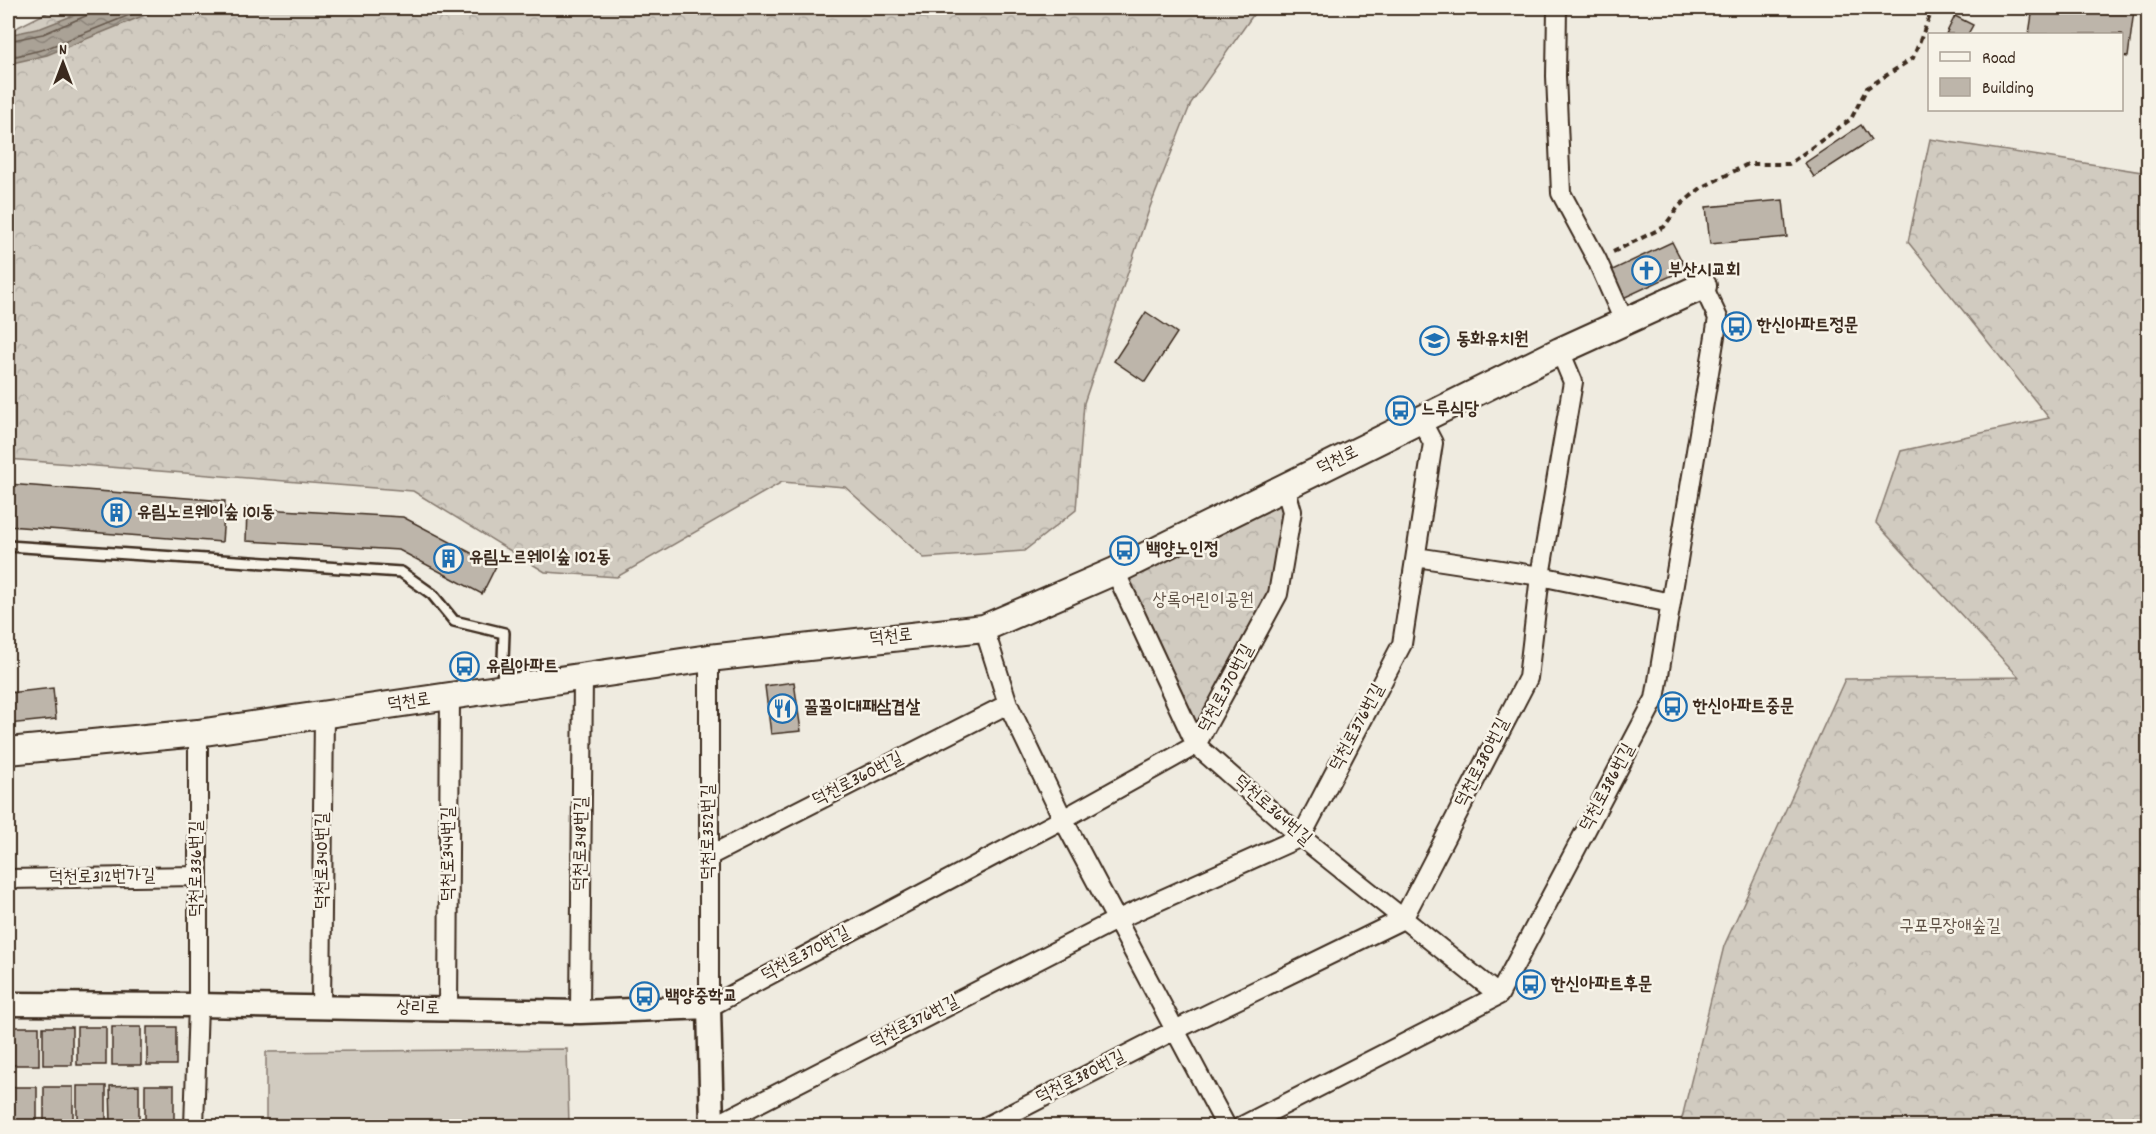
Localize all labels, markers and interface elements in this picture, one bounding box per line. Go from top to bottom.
north arrow [33,33,93,93]
legend [1928,33,2123,111]
text: N [59,39,67,62]
text: Road [1982,47,2016,72]
text: Building [1982,77,2034,102]
church icon: 부산시교회 [1631,255,1663,287]
place label: 부산시교회 [1668,259,1740,284]
bus stop icon: 한신아파트정문 [1720,310,1752,342]
place label: 한신아파트정문 [1756,314,1858,339]
school or university icon: 동화유치원 [1419,324,1451,356]
place label: 동화유치원 [1456,328,1528,353]
bus stop icon: 느루식당 [1384,394,1416,426]
place label: 느루식당 [1421,398,1479,423]
street label: 덕천로 [1313,440,1363,482]
building icon: 유림노르웨이숲 101동 [100,497,132,529]
place label: 유림노르웨이숲 101동 [137,501,275,526]
bus stop icon: 백양노인정 [1109,534,1141,566]
place label: 백양노인정 [1146,538,1218,563]
building icon: 유림노르웨이숲 102동 [432,542,464,574]
place label: 유림노르웨이숲 102동 [469,546,611,571]
park label: 상록어린이공원 [1152,589,1254,614]
street label: 덕천로 [868,623,914,653]
street label: 덕천로370번길 [1193,640,1261,738]
bus stop icon: 유림아파트 [449,651,481,683]
place label: 유림아파트 [486,655,558,680]
street label: 덕천로376번길 [1324,679,1392,776]
street label: 덕천로 [386,688,432,718]
bus stop icon: 한신아파트중문 [1656,691,1688,723]
restaurant icon: 꿀꿀이대패삼겹살 [767,692,799,724]
place label: 한신아파트중문 [1692,695,1794,720]
place label: 꿀꿀이대패삼겹살 [804,696,920,721]
street label: 덕천로380번길 [1450,713,1516,812]
street label: 덕천로386번길 [1574,739,1642,836]
street label: 덕천로360번길 [808,746,908,814]
street label: 덕천로364번길 [1227,770,1317,852]
street label: 덕천로352번길 [697,783,722,880]
street label: 덕천로348번길 [569,796,595,892]
street label: 덕천로344번길 [437,806,462,902]
street label: 덕천로340번길 [311,812,336,910]
street label: 덕천로336번길 [185,820,210,918]
street label: 덕천로312번가길 [48,865,156,891]
park label: 구포무장애숲길 [1899,915,2001,940]
street label: 덕천로370번길 [757,921,855,989]
bus stop icon: 한신아파트후문 [1514,969,1546,1001]
place label: 한신아파트후문 [1550,973,1652,998]
bus stop icon: 백양중학교 [628,981,660,1013]
place label: 백양중학교 [665,985,737,1010]
street label: 덕천로376번길 [866,990,964,1056]
street label: 상리로 [396,996,440,1022]
street label: 덕천로380번길 [1032,1045,1131,1111]

